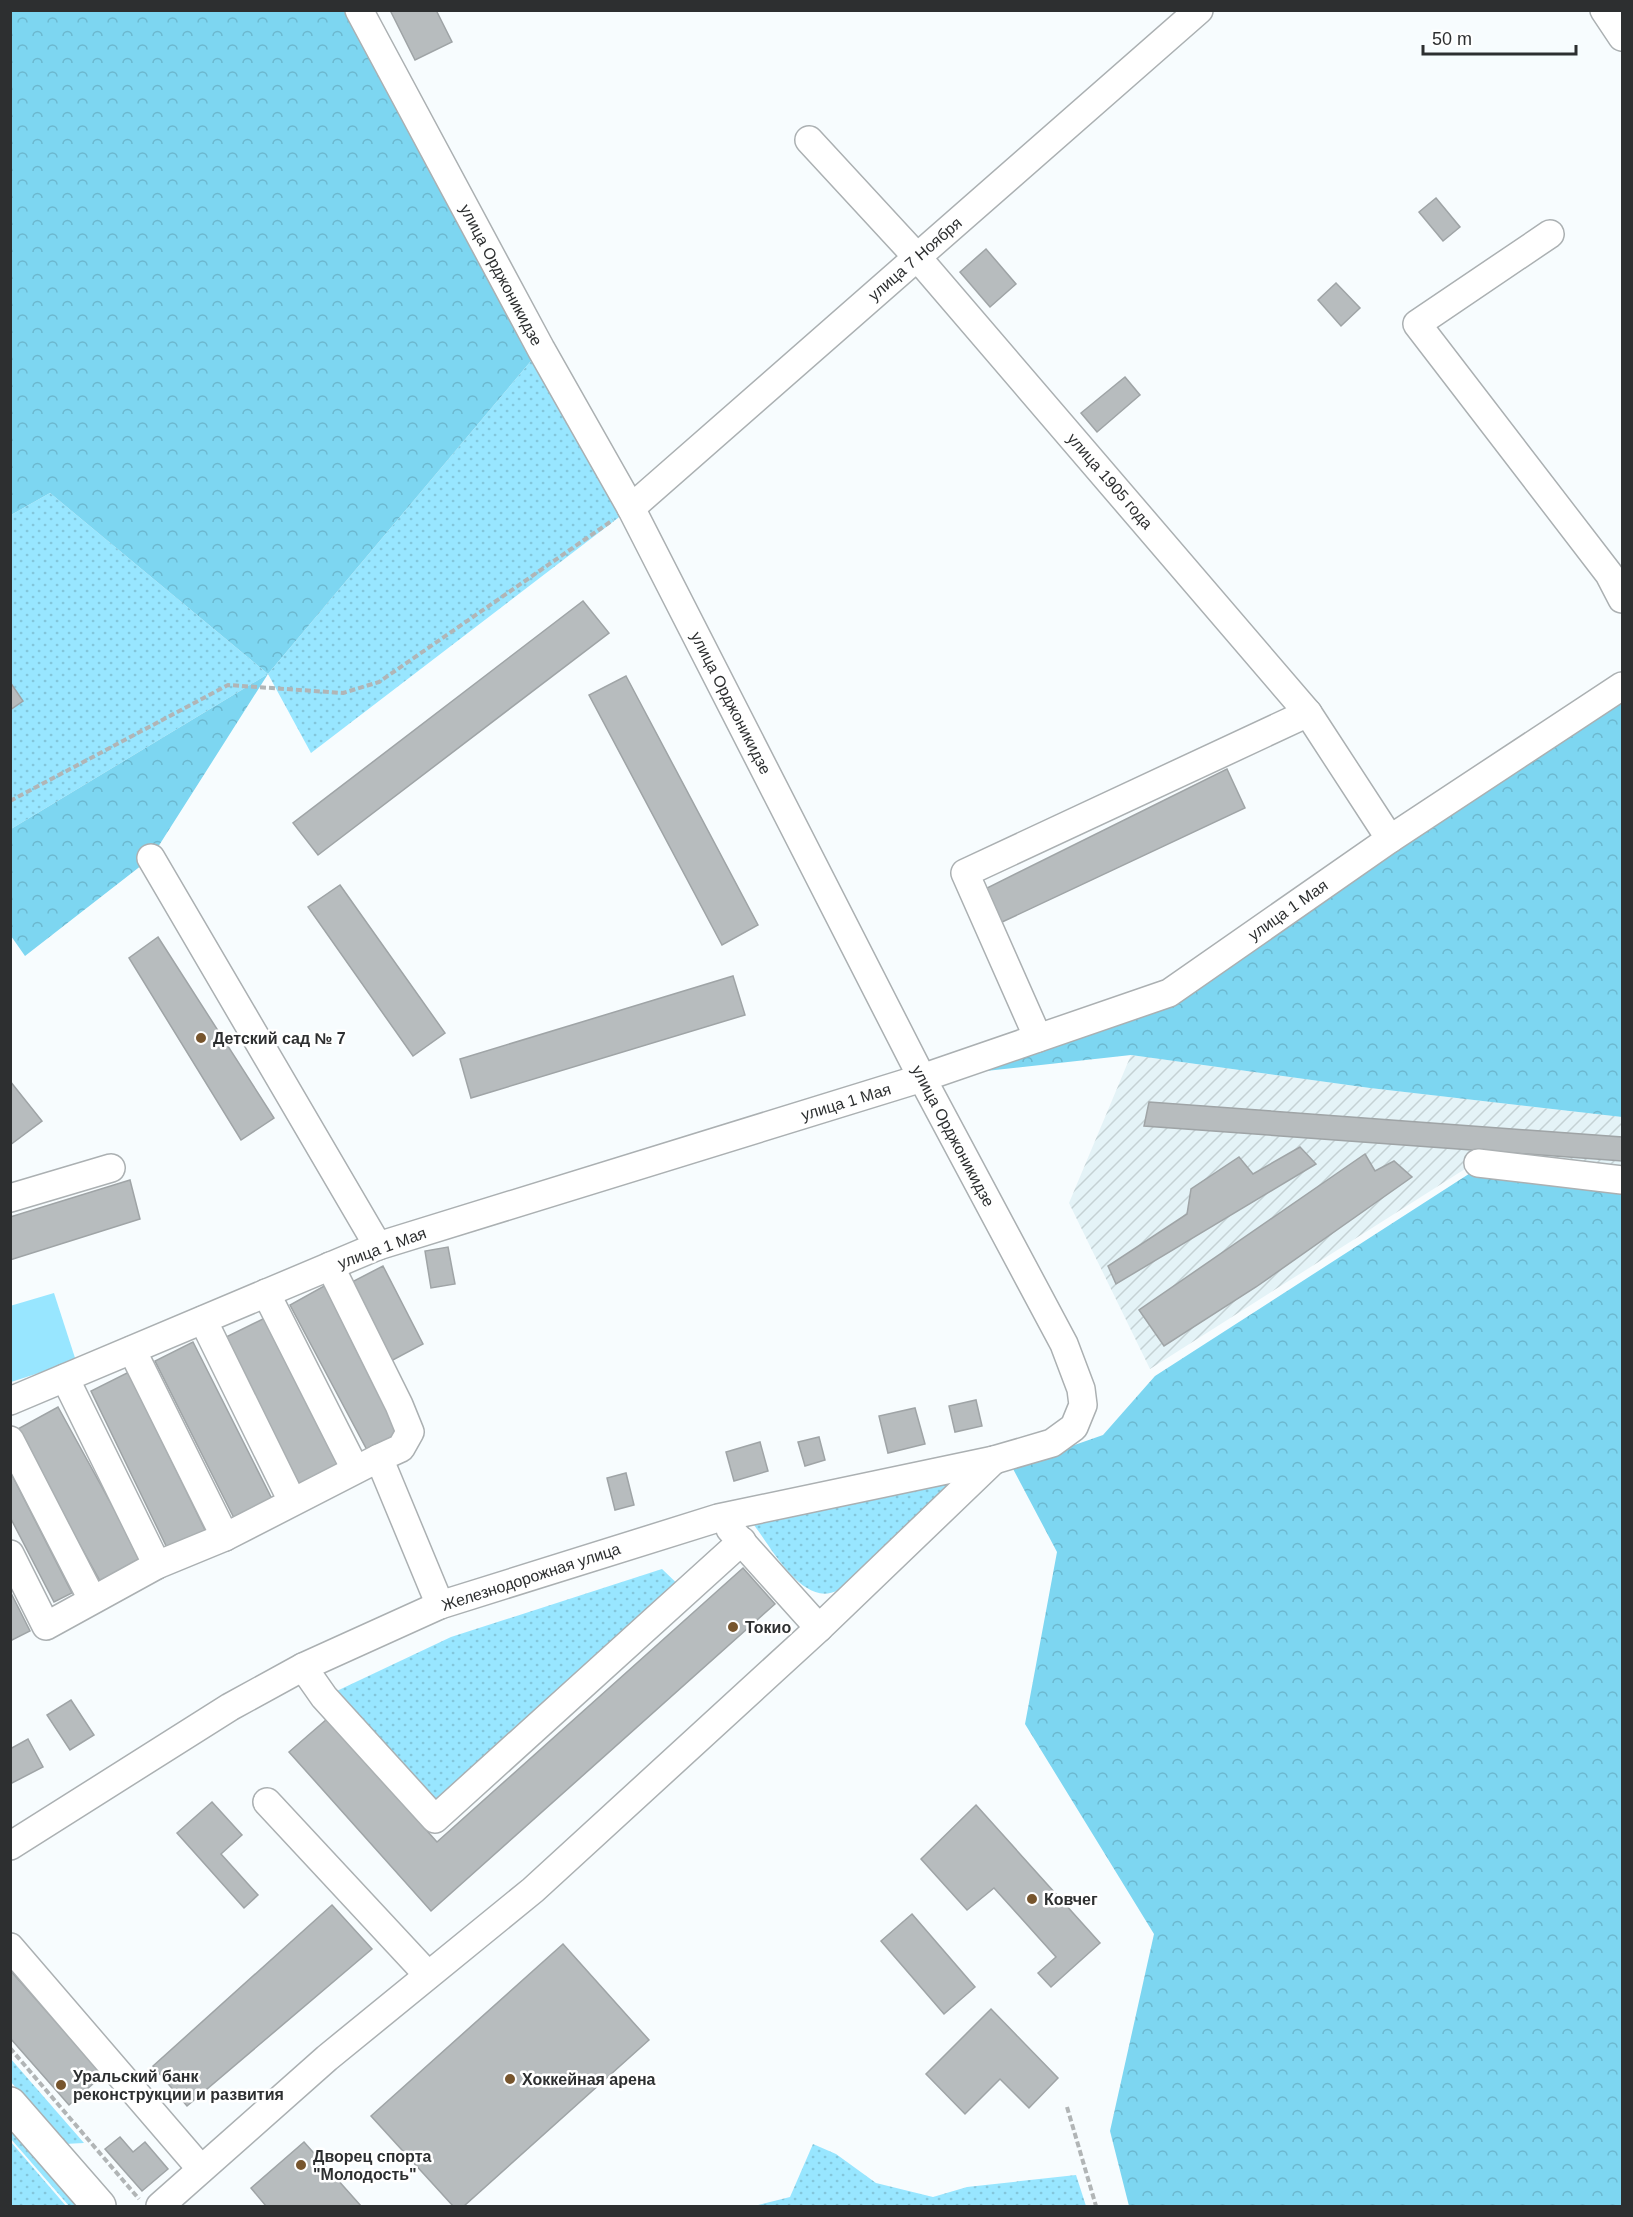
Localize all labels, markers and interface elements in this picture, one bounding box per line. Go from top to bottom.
scale bar [1423,18,1576,56]
text: 50 m [1432,29,1472,49]
street label: улица Орджоникидзе [457,201,546,349]
street label: улица 7 Ноября [865,214,965,304]
street label: улица 1905 года [1064,430,1156,532]
street label: улица Орджоникидзе [688,629,774,777]
street label: улица 1 Мая [1245,876,1331,944]
place label: Детский сад № 7 [213,1030,346,1047]
marker: Детский сад № 7 [194,1031,208,1045]
street label: улица Орджоникидзе [909,1062,998,1210]
street label: улица 1 Мая [799,1080,893,1124]
street label: улица 1 Мая [335,1224,429,1272]
street label: Железнодорожная улица [439,1540,623,1614]
place label: Токио [745,1619,791,1636]
marker: Токио [726,1620,740,1634]
place label: Ковчег [1044,1891,1098,1908]
marker: Ковчег [1025,1892,1039,1906]
place label: Уральский банк реконструкции и развития [73,2068,284,2103]
place label: Хоккейная арена [522,2071,656,2088]
marker: Хоккейная арена [503,2072,517,2086]
marker: Уральский банк реконструкции и развития [54,2078,68,2092]
place label: Дворец спорта "Молодость" [313,2148,431,2183]
marker: Дворец спорта "Молодость" [294,2158,308,2172]

